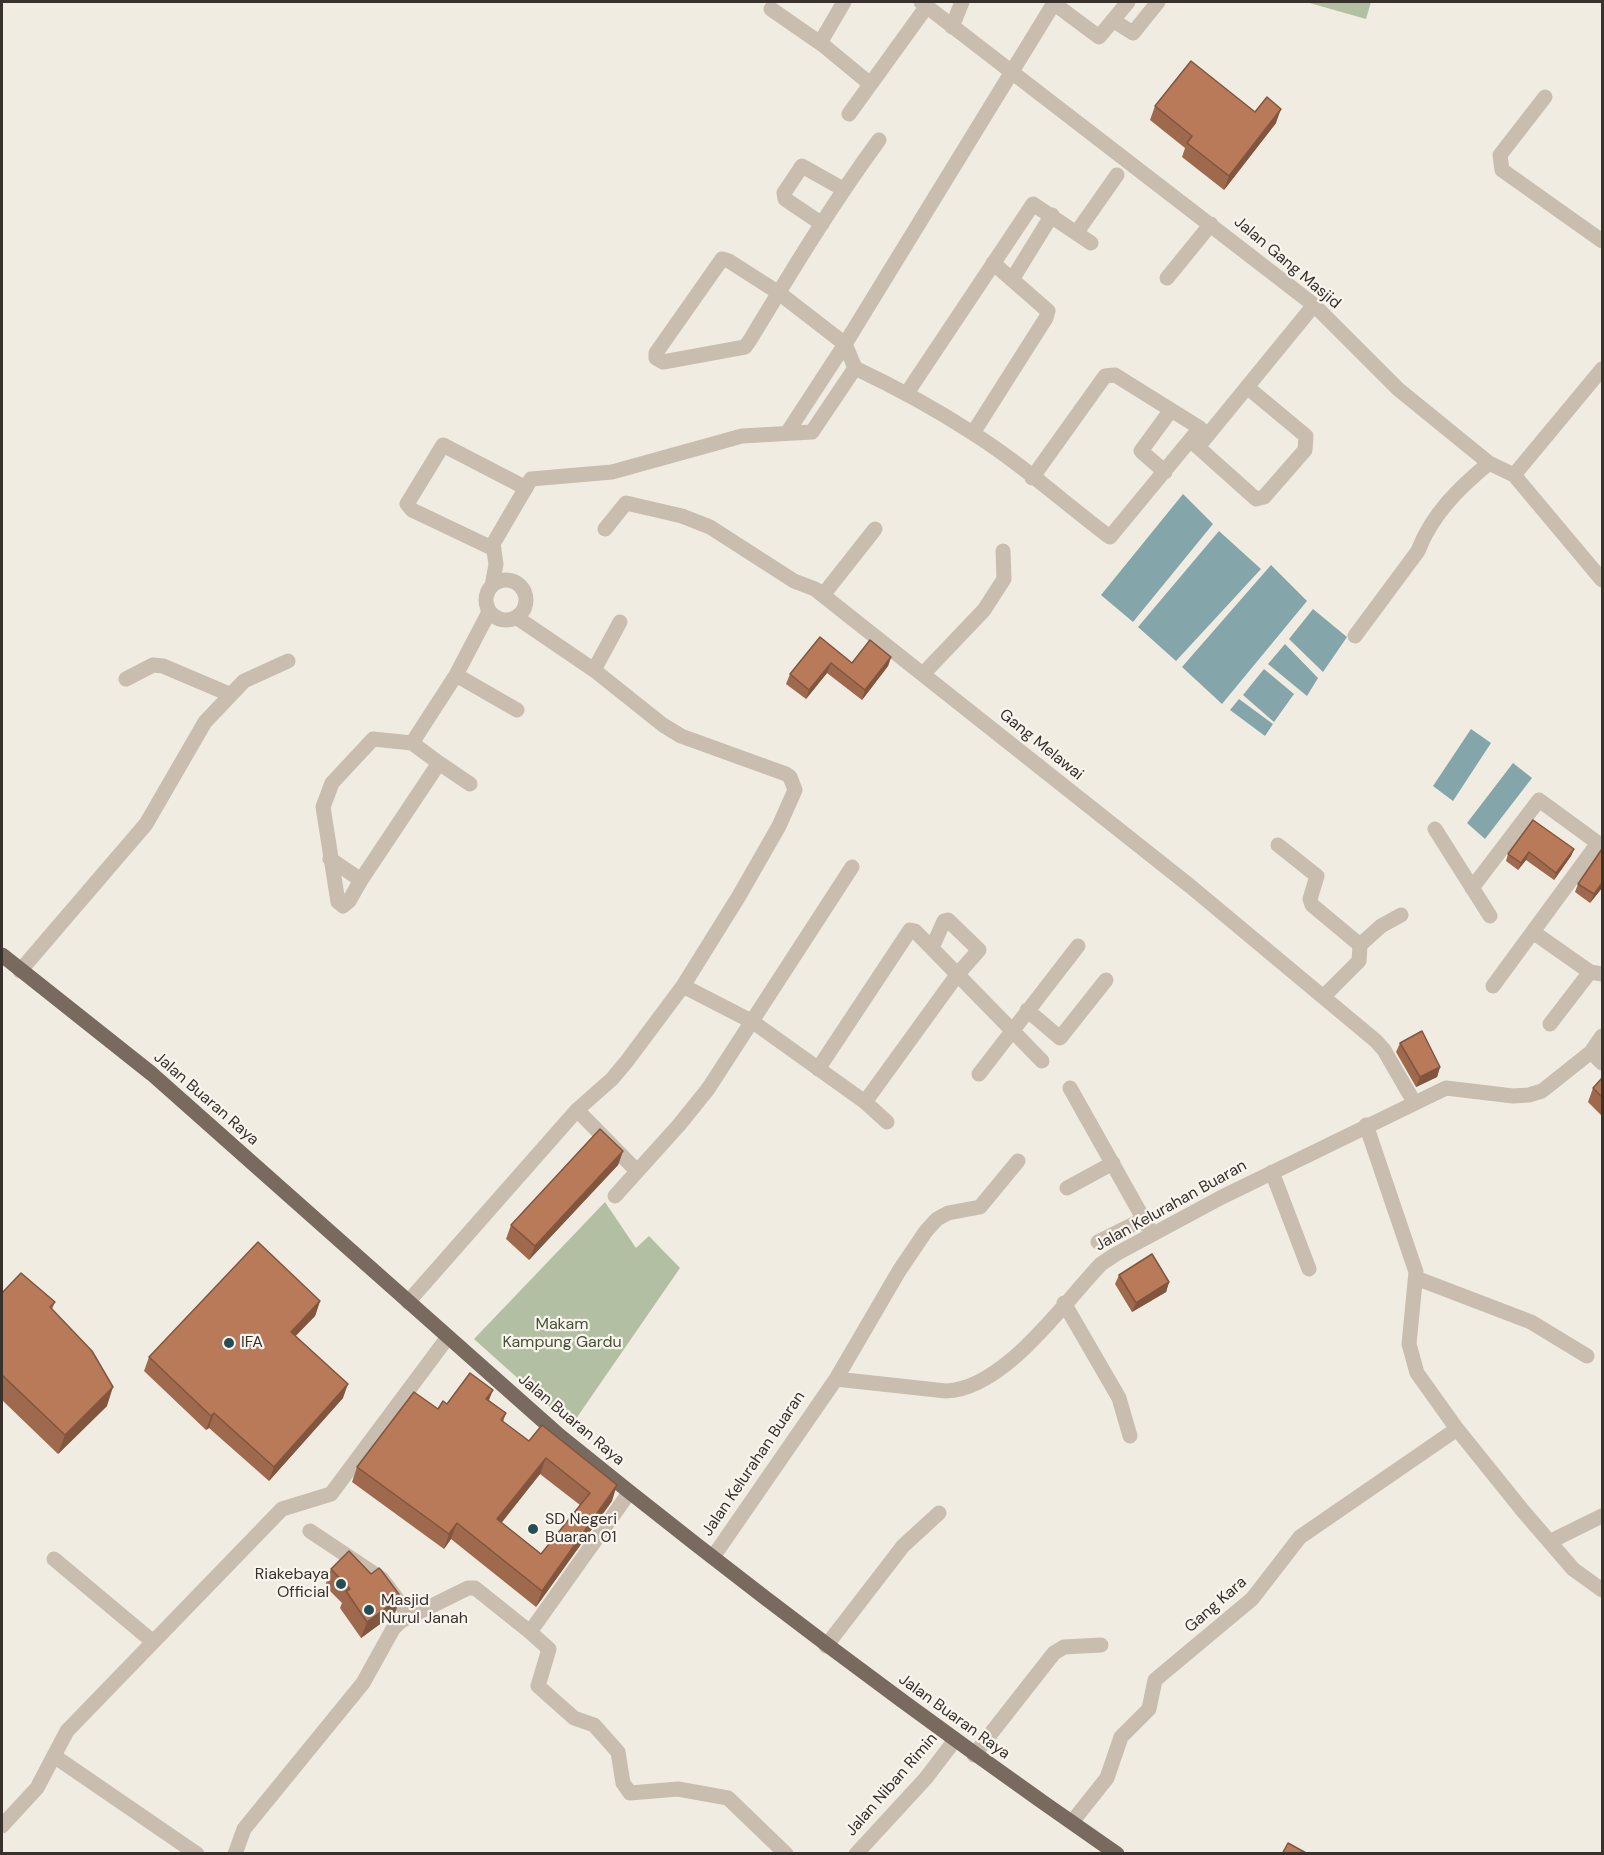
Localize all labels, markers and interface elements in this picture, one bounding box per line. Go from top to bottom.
street label: Jalan Gang Masjid [1230,213,1344,313]
street label: Gang Melawai [995,705,1087,785]
street label: Jalan Buaran Raya [150,1048,262,1150]
street label: Jalan Kelurahan Buaran [1092,1156,1250,1256]
park label: Makam Kampung Gardu [502,1315,622,1353]
place label: IFA [241,1333,263,1353]
marker: IFA [222,1336,236,1350]
street label: Jalan Buaran Raya [514,1370,628,1470]
street label: Jalan Kelurahan Buaran [698,1388,810,1540]
place label: SD Negeri Buaran 01 [545,1510,617,1548]
marker: SD Negeri Buaran 01 [526,1522,540,1536]
place label: Riakebaya Official [255,1565,329,1603]
street label: Gang Kara [1181,1573,1251,1637]
marker: Riakebaya Official [334,1577,348,1591]
place label: Masjid Nurul Janah [381,1591,468,1629]
marker: Masjid Nurul Janah [362,1603,376,1617]
street label: Jalan Buaran Raya [895,1670,1013,1764]
street label: Jalan Niban Rimin [842,1730,942,1840]

